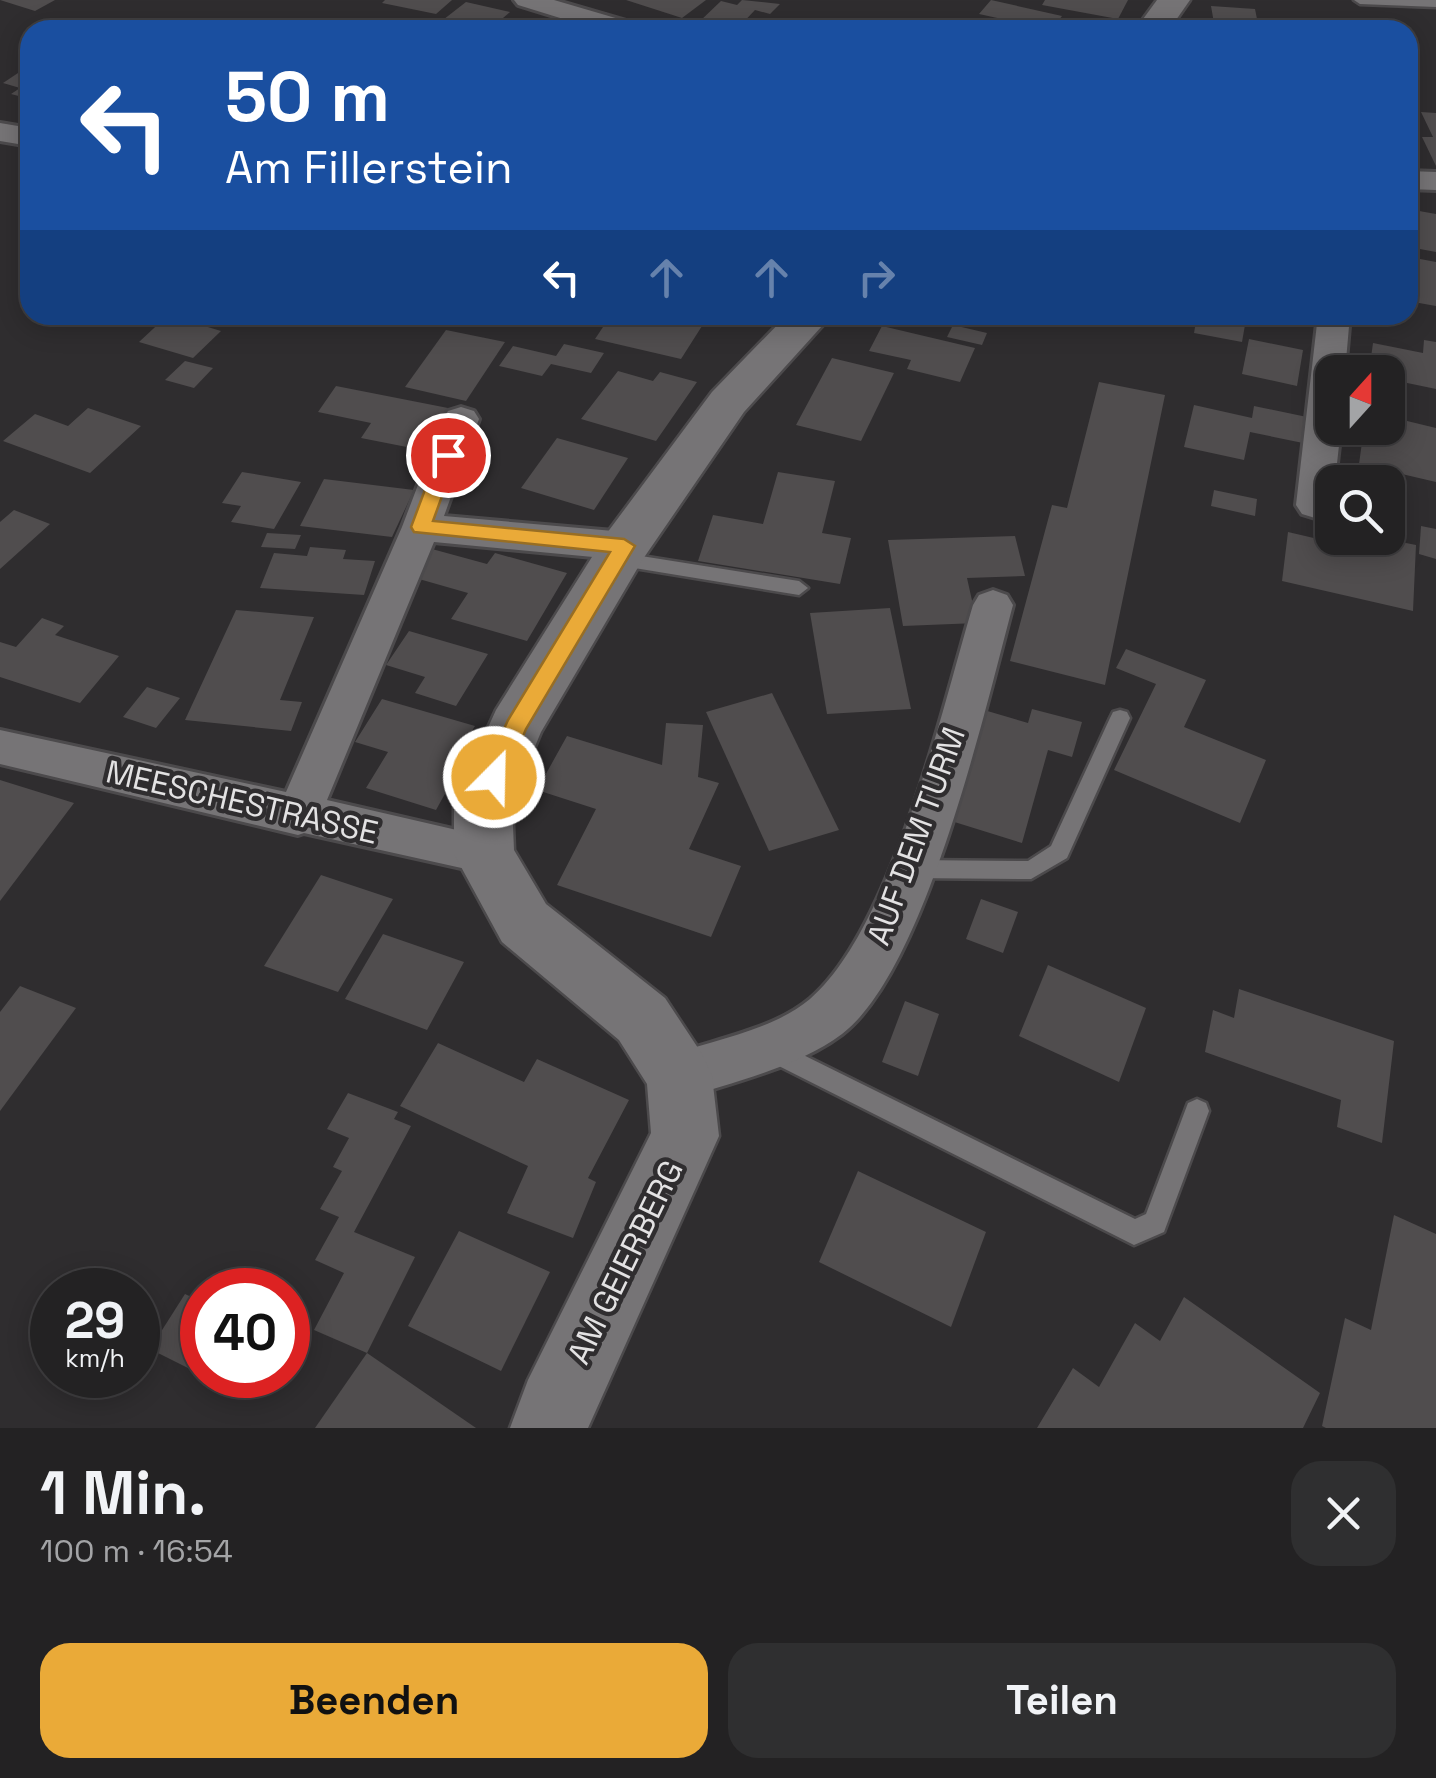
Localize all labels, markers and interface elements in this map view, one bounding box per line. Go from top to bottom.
text: 50 m [225,52,390,141]
icon: left [60,60,190,190]
text: Am Fillerstein [225,139,513,196]
icon: left [534,250,589,305]
icon: ahead [639,250,694,305]
icon: ahead [744,250,799,305]
icon: right [849,250,904,305]
north arrow [1315,355,1405,445]
map controls [1315,355,1405,555]
pin [406,413,491,498]
icon: arrive [421,428,476,483]
button: search [1315,465,1405,555]
street label: AUF DEM TURM [858,722,974,950]
position arrow [442,725,546,829]
street label: MEESCHESTRASSE [102,751,382,853]
street label: AM GEIERBERG [558,1154,692,1370]
speed limit sign: 40 [180,1268,310,1398]
text: 29 [65,1289,125,1353]
text: km/h [65,1342,125,1374]
text: 1 Min. [40,1455,206,1532]
button: close [1291,1461,1396,1566]
text: 100 m · 16:54 [40,1531,233,1571]
button: Beenden [40,1643,708,1758]
button: Teilen [728,1643,1396,1758]

